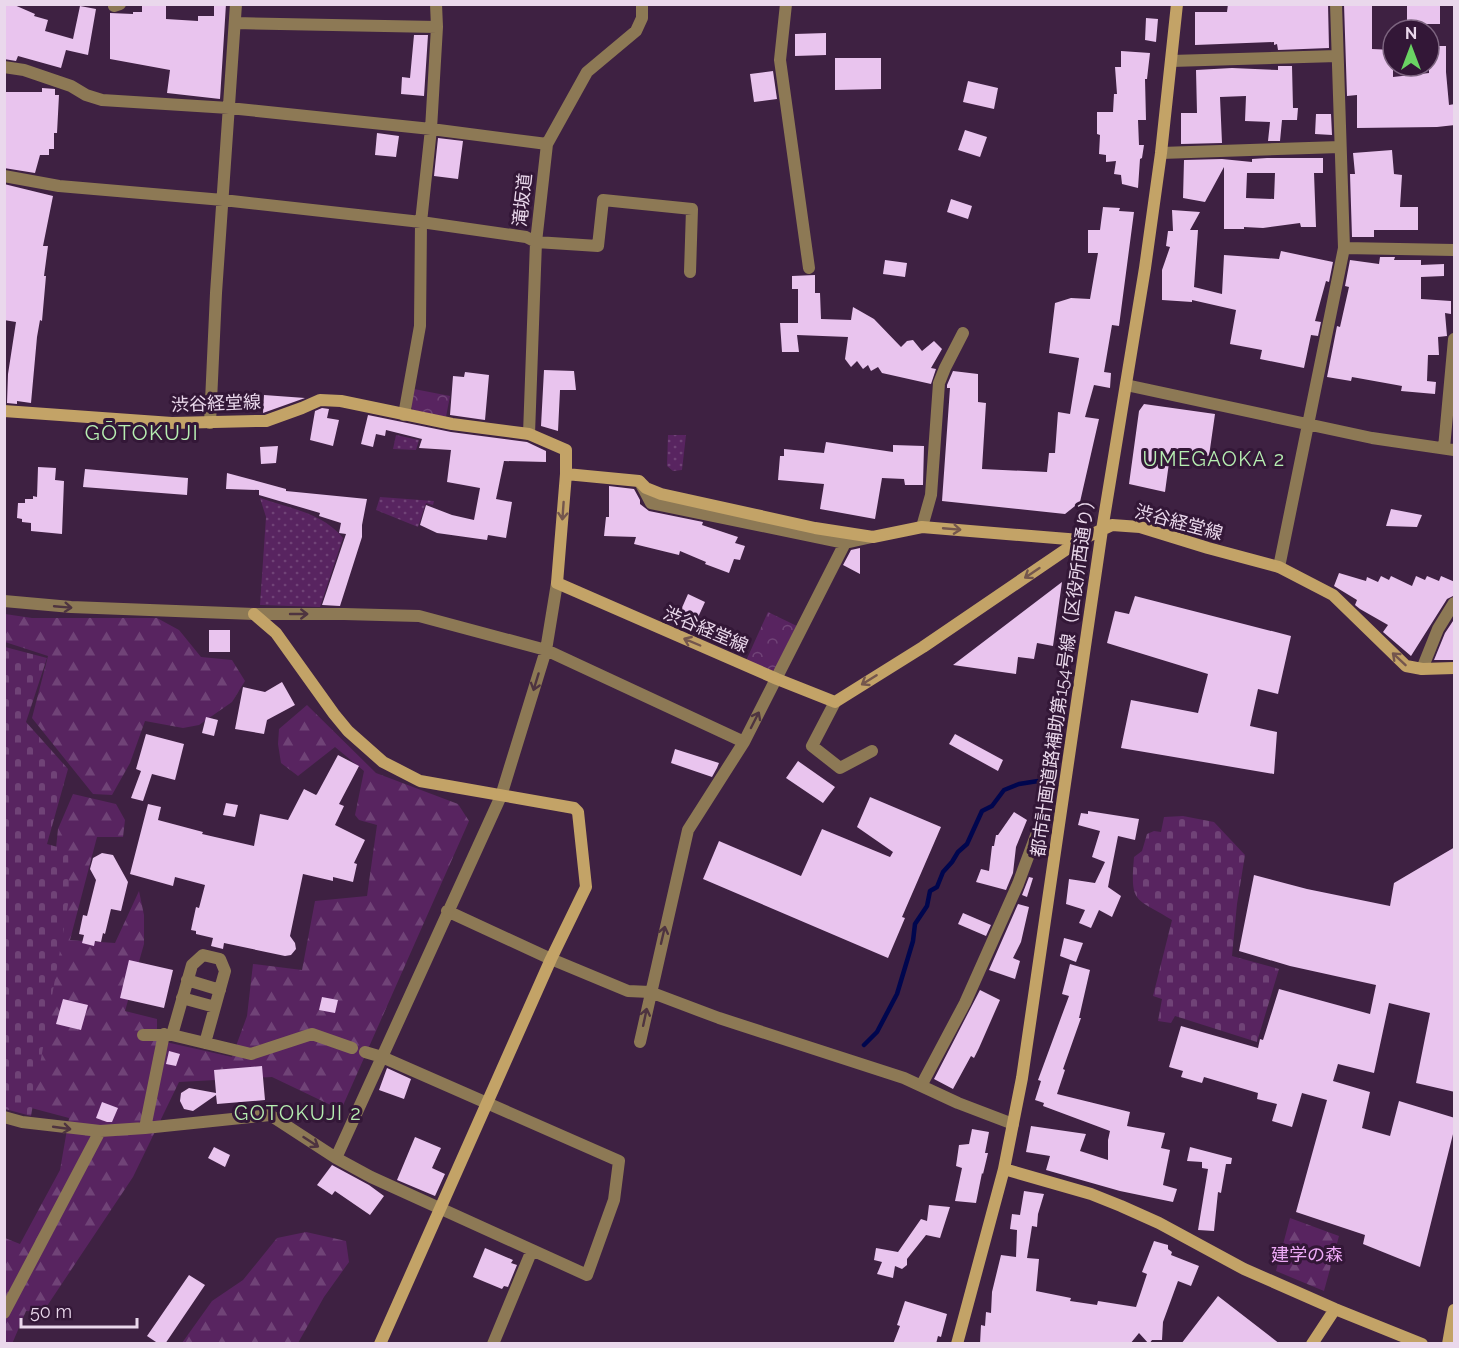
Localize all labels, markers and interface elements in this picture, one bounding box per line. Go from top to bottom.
north arrow [1381,18,1441,78]
text: N [1405,24,1417,43]
street label: 滝坂道 [509,172,535,228]
street label: 渋谷経堂線 [171,391,261,415]
district label: GŌTOKUJI [85,420,199,445]
district label: UMEGAOKA 2 [1142,447,1286,471]
street label: 都市計画道路補助第154号線（区役所西通り） [1027,490,1099,858]
one-way arrow [557,500,568,520]
street label: 渋谷経堂線 [1133,500,1225,544]
one-way arrow [941,524,961,535]
one-way arrow [1024,567,1041,579]
one-way arrow [52,601,72,612]
street label: 渋谷経堂線 [660,602,752,656]
one-way arrow [289,608,309,620]
one-way arrow [684,636,702,647]
one-way arrow [1392,652,1407,666]
one-way arrow [530,672,541,691]
one-way arrow [861,675,878,687]
one-way arrow [750,711,762,729]
one-way arrow [658,926,670,945]
one-way arrow [640,1008,651,1027]
district label: GOTOKUJI 2 [234,1101,362,1125]
one-way arrow [51,1122,71,1133]
one-way arrow [302,1136,319,1148]
park label: 建学の森 [1271,1244,1343,1265]
scale bar [21,1291,136,1329]
text: 50 m [30,1301,72,1322]

